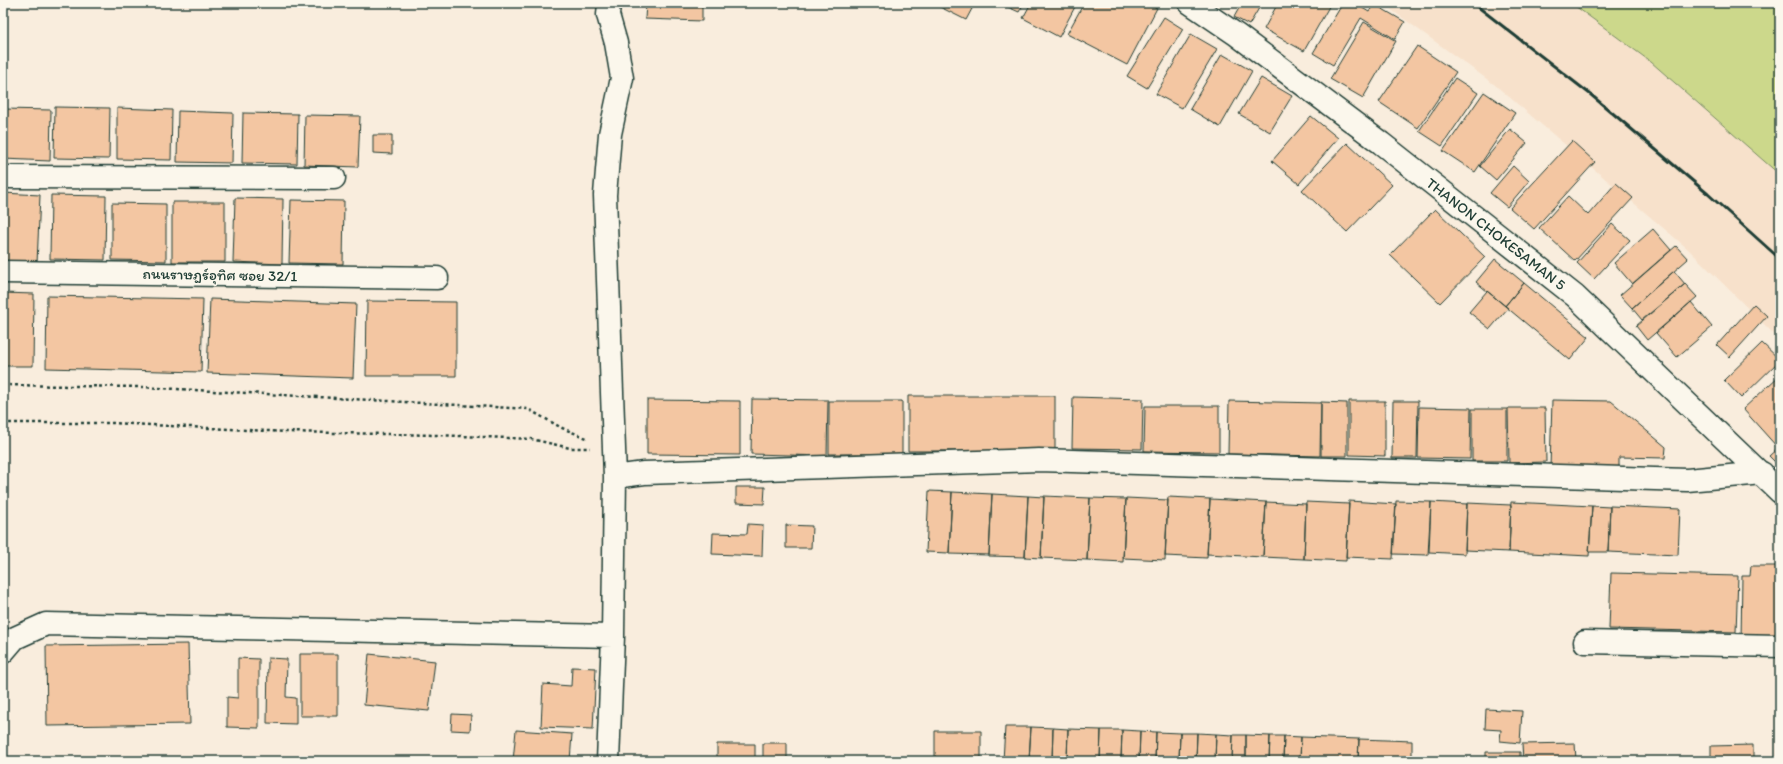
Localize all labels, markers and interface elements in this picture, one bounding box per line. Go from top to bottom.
street label: THANON CHOKESAMAN 5 [1423,174,1570,294]
street label: ถนนราษฎร์อุทิศ ซอย 32/1 [142,265,298,286]

